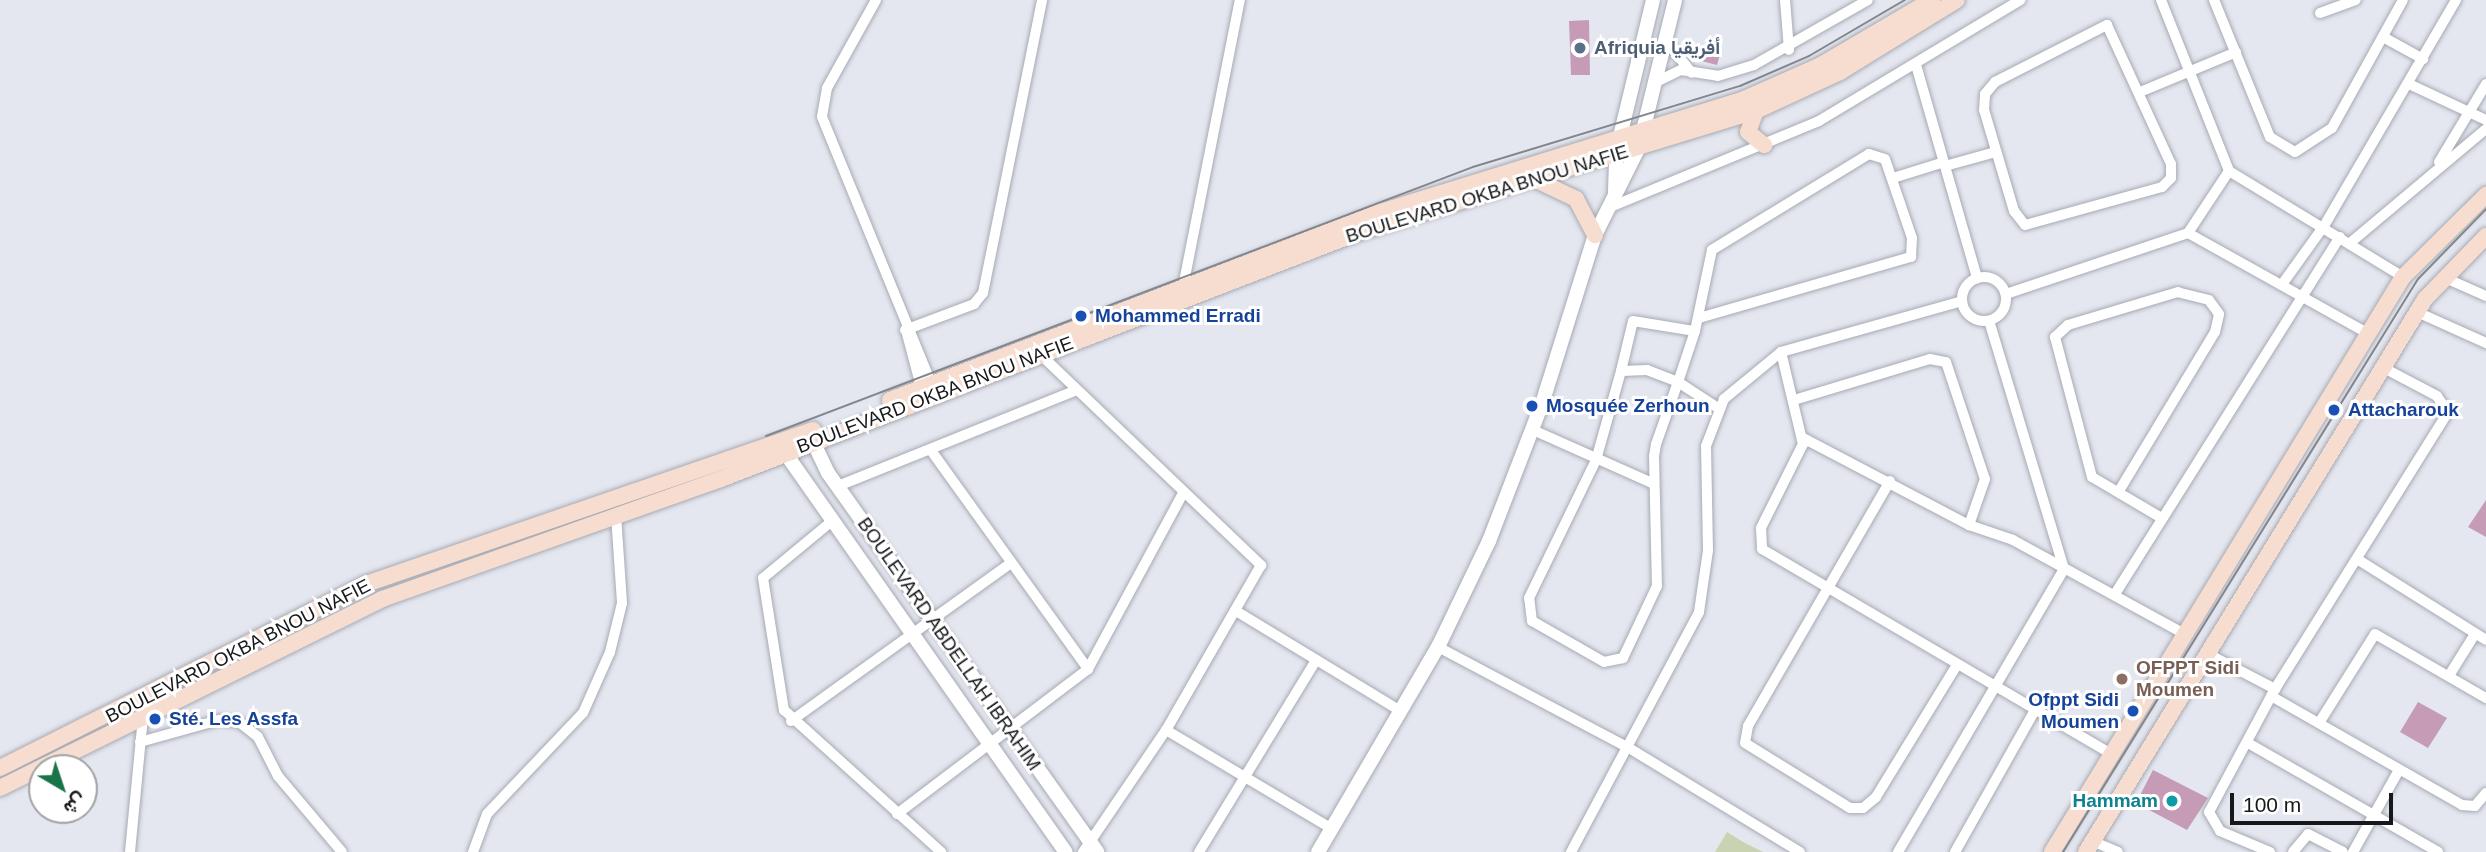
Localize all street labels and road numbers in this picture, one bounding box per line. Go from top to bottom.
street label: BOULEVARD OKBA BNOU NAFIE [1342,140,1632,248]
street label: BOULEVARD OKBA BNOU NAFIE [793,331,1077,459]
street label: BOULEVARD ABDELLAH IBRAHIM [852,513,1046,775]
street label: BOULEVARD OKBA BNOU NAFIE [101,574,375,728]

